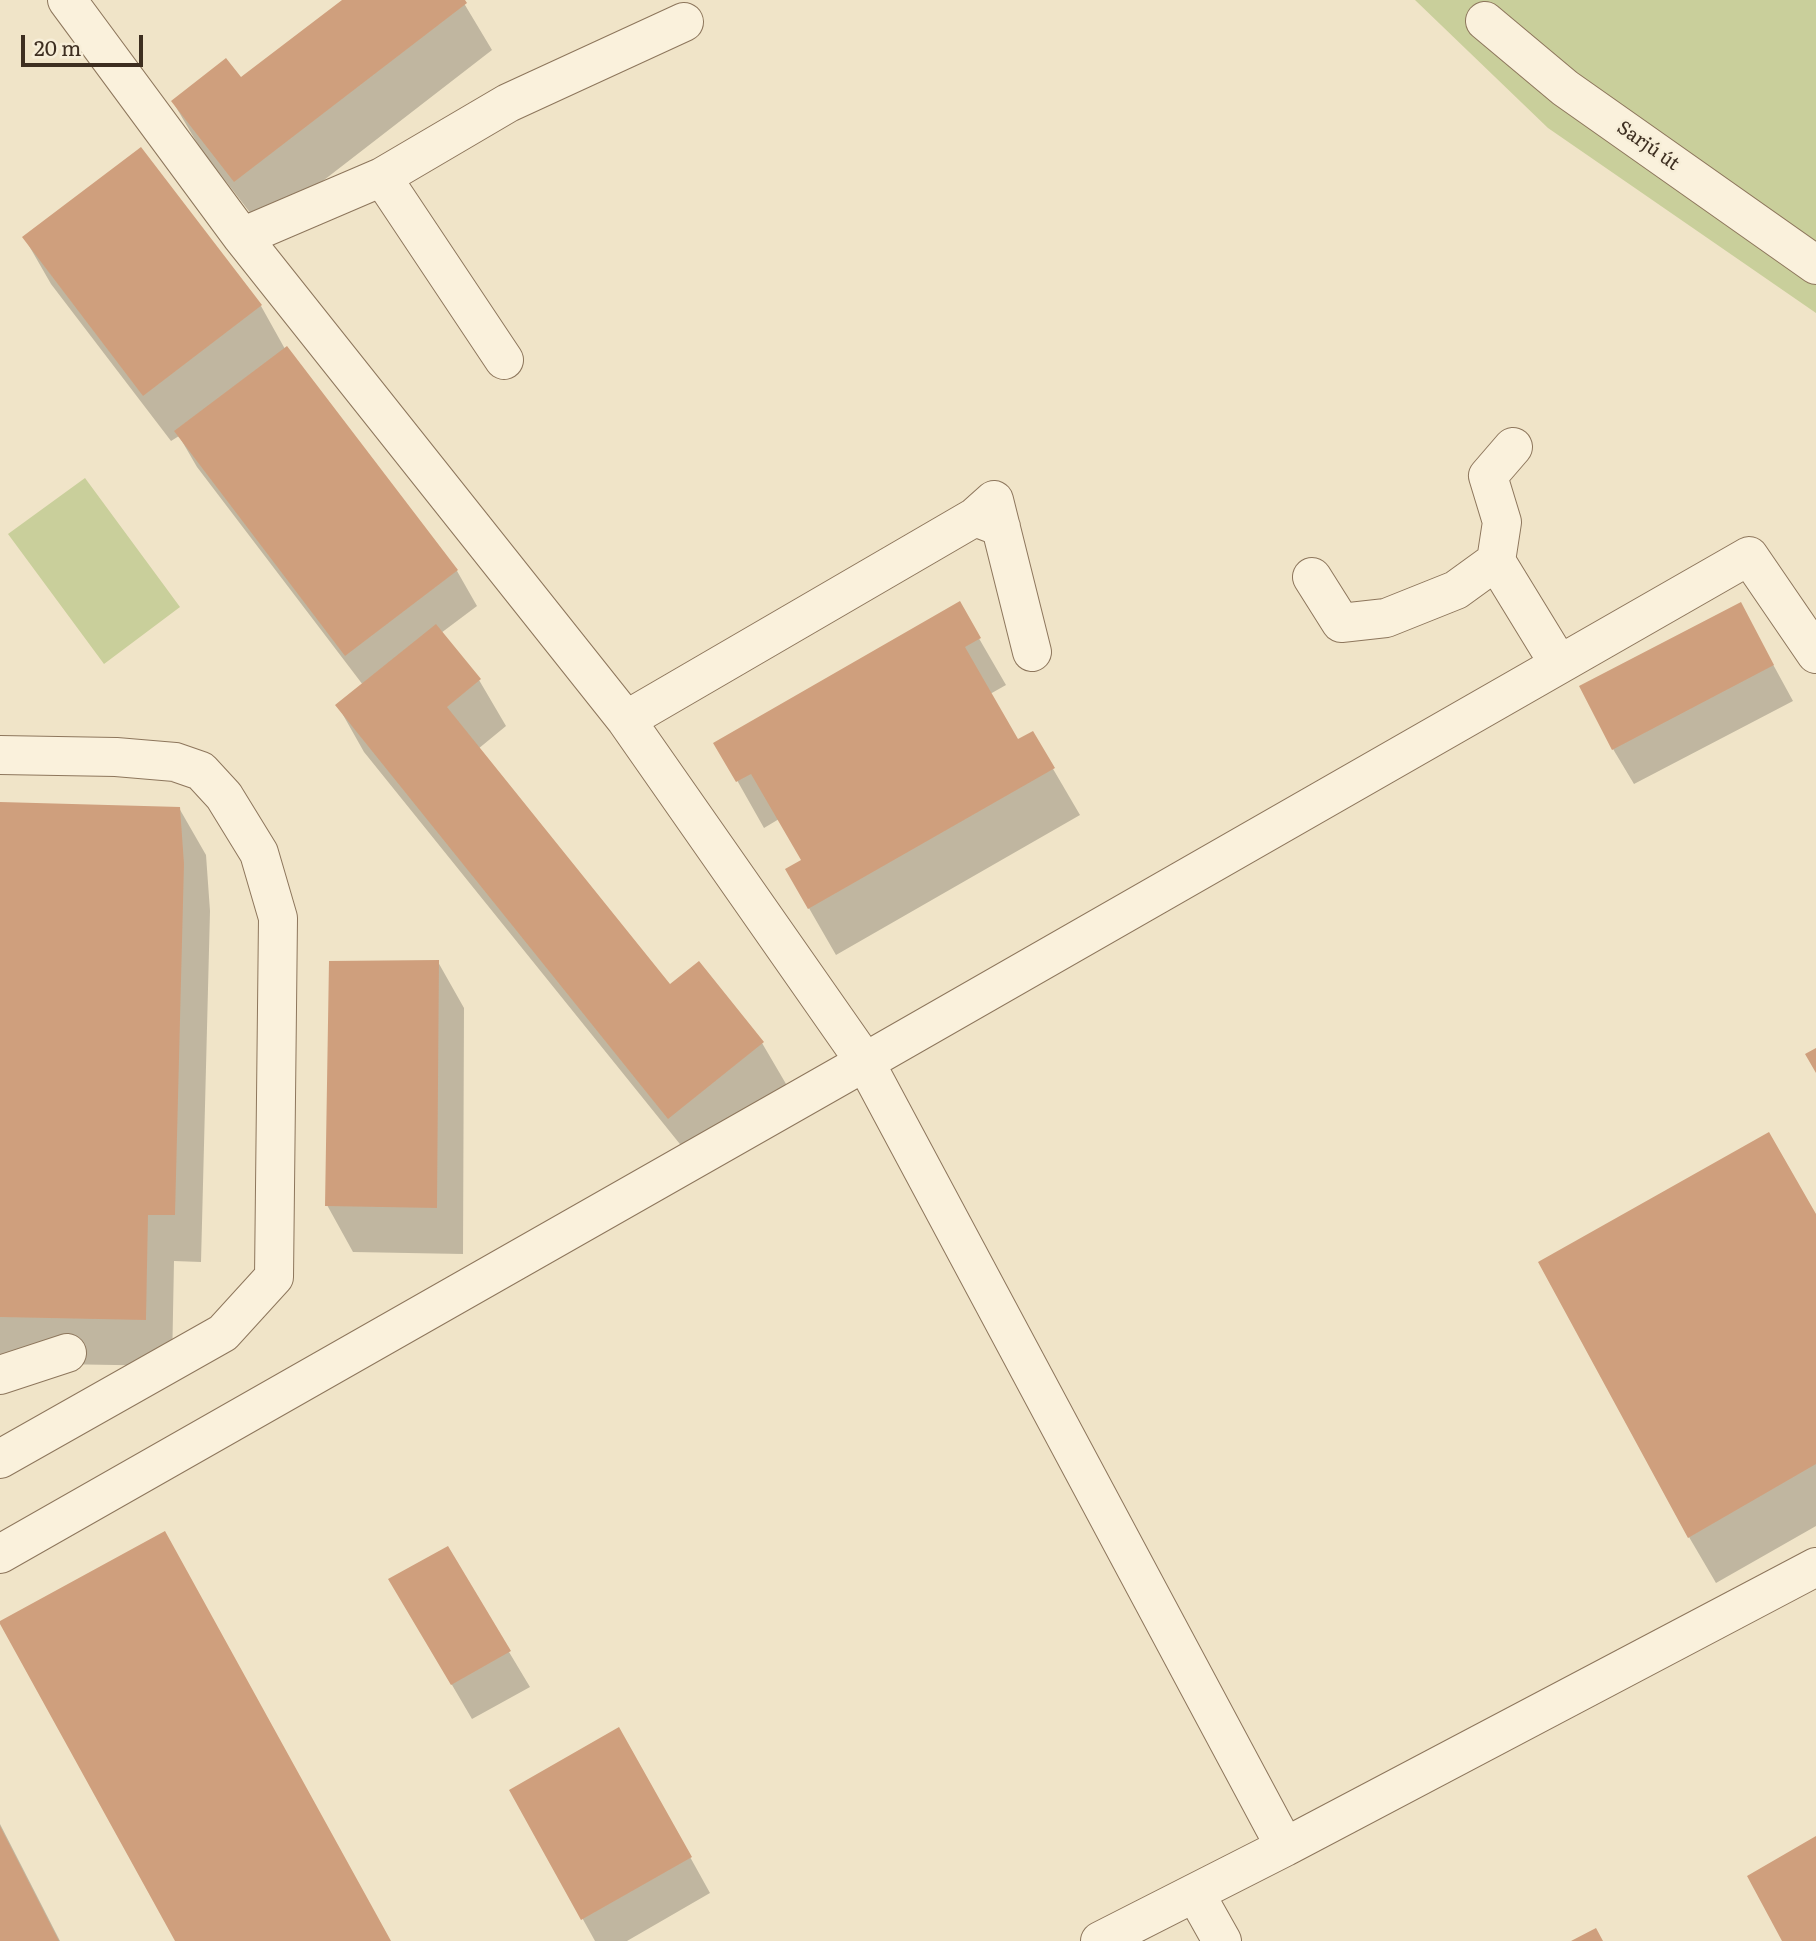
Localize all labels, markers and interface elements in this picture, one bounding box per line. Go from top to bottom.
scale bar [24,21,147,65]
text: 20 m [34,31,81,62]
street label: Sarjú út [1612,116,1684,176]

